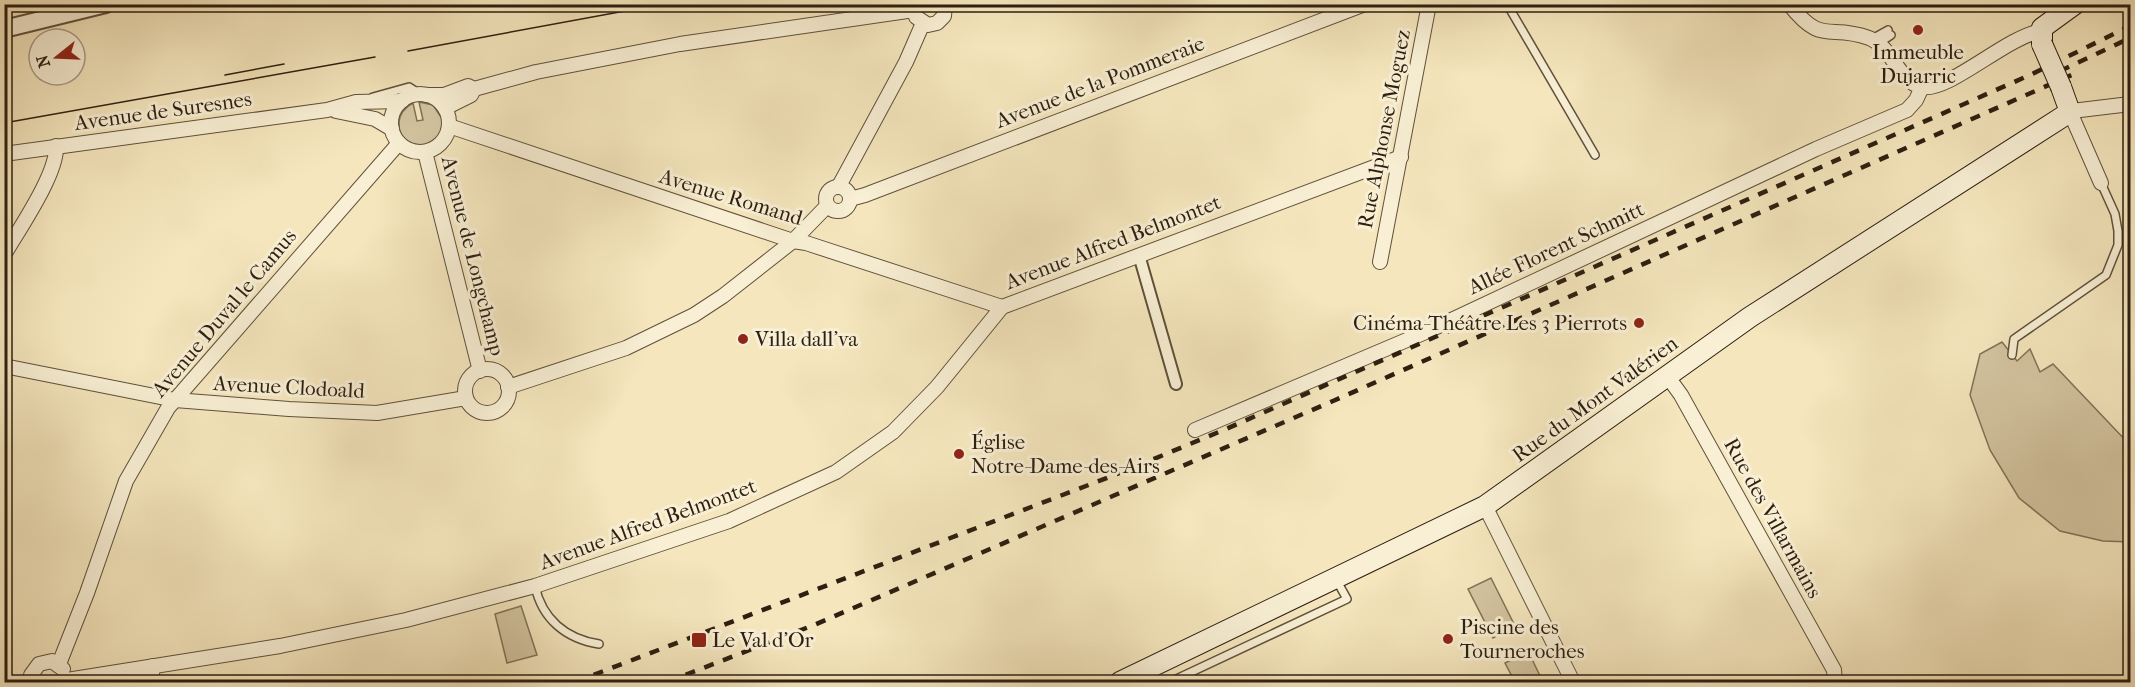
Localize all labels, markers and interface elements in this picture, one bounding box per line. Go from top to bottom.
marker: Immeuble Dujarric [1911,23,1925,37]
north arrow [27,27,87,87]
street label: Rue Alphonse Moguez [1353,28,1415,230]
street label: Avenue de la Pommeraie [991,31,1208,133]
place label: Immeuble Dujarric [1872,40,1964,88]
text: N [32,52,54,70]
street label: Avenue de Suresnes [72,87,253,135]
street label: Avenue de Longchamp [436,153,509,358]
street label: Avenue Romand [656,164,806,230]
street label: Avenue Alfred Belmontet [1001,190,1225,295]
street label: Allée Florent Schmitt [1463,196,1648,300]
street label: Avenue Duval le Camus [146,224,301,403]
place label: Cinéma-Théâtre Les 3 Pierrots [1353,311,1627,335]
marker: Cinéma-Théâtre Les 3 Pierrots [1632,316,1646,330]
place label: Villa dall’va [754,327,858,351]
street label: Rue du Mont Valérien [1508,331,1682,467]
marker: Villa dall’va [736,332,750,346]
street label: Avenue Clodoald [212,371,366,403]
place label: Église Notre-Dame-des-Airs [971,430,1160,478]
street label: Rue des Villarmains [1719,434,1827,602]
marker: Église Notre-Dame-des-Airs [952,447,966,461]
street label: Avenue Alfred Belmontet [535,473,760,575]
place label: Piscine des Tourneroches [1460,615,1585,663]
place label: Le Val d'Or [712,628,814,652]
marker: Le Val d'Or [690,631,708,649]
marker: Piscine des Tourneroches [1441,632,1455,646]

